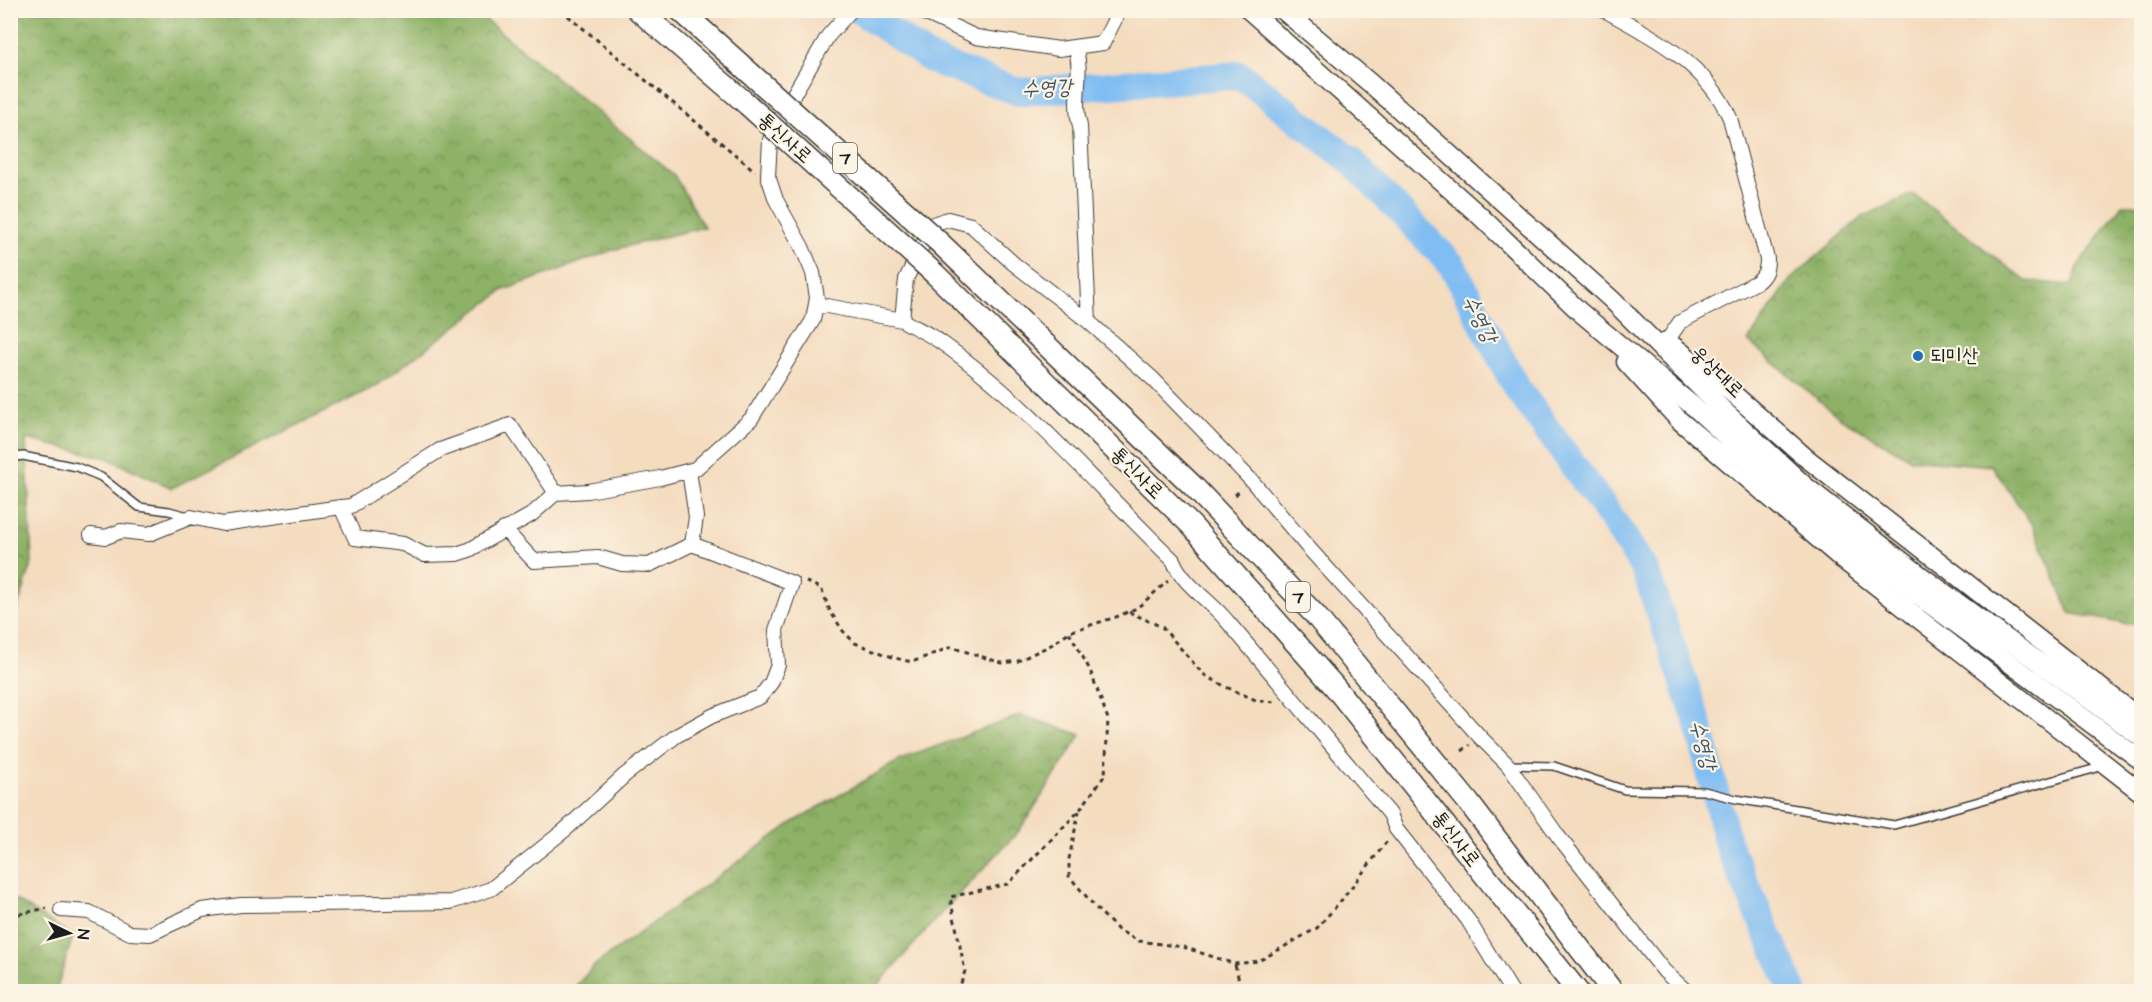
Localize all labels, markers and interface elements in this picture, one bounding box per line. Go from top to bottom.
water label: 수영강 [1021,73,1075,103]
street label: 통신사로 [752,106,818,170]
road number: 7 [833,143,857,173]
water label: 수영강 [1456,290,1505,350]
street label: 웅상대로 [1684,340,1750,404]
place label: 되미산 [1930,342,1978,370]
marker: 되미산 [1911,349,1925,363]
street label: 통신사로 [1104,440,1170,506]
road number: 7 [1286,582,1310,612]
water label: 수영강 [1682,717,1724,775]
street label: 통신사로 [1425,805,1487,873]
north arrow [39,903,99,963]
text: N [72,928,94,940]

